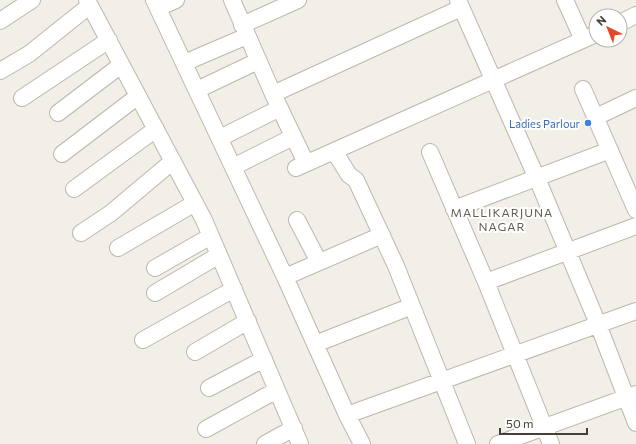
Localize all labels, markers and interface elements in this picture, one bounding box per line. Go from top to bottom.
north arrow [588,8,628,48]
text: N [593,13,608,28]
place label: Ladies Parlour [509,117,581,130]
marker: Ladies Parlour [583,118,593,128]
district label: MALLIKARJUNA NAGAR [451,205,553,233]
scale bar [500,410,587,436]
text: 50 m [506,416,534,430]

